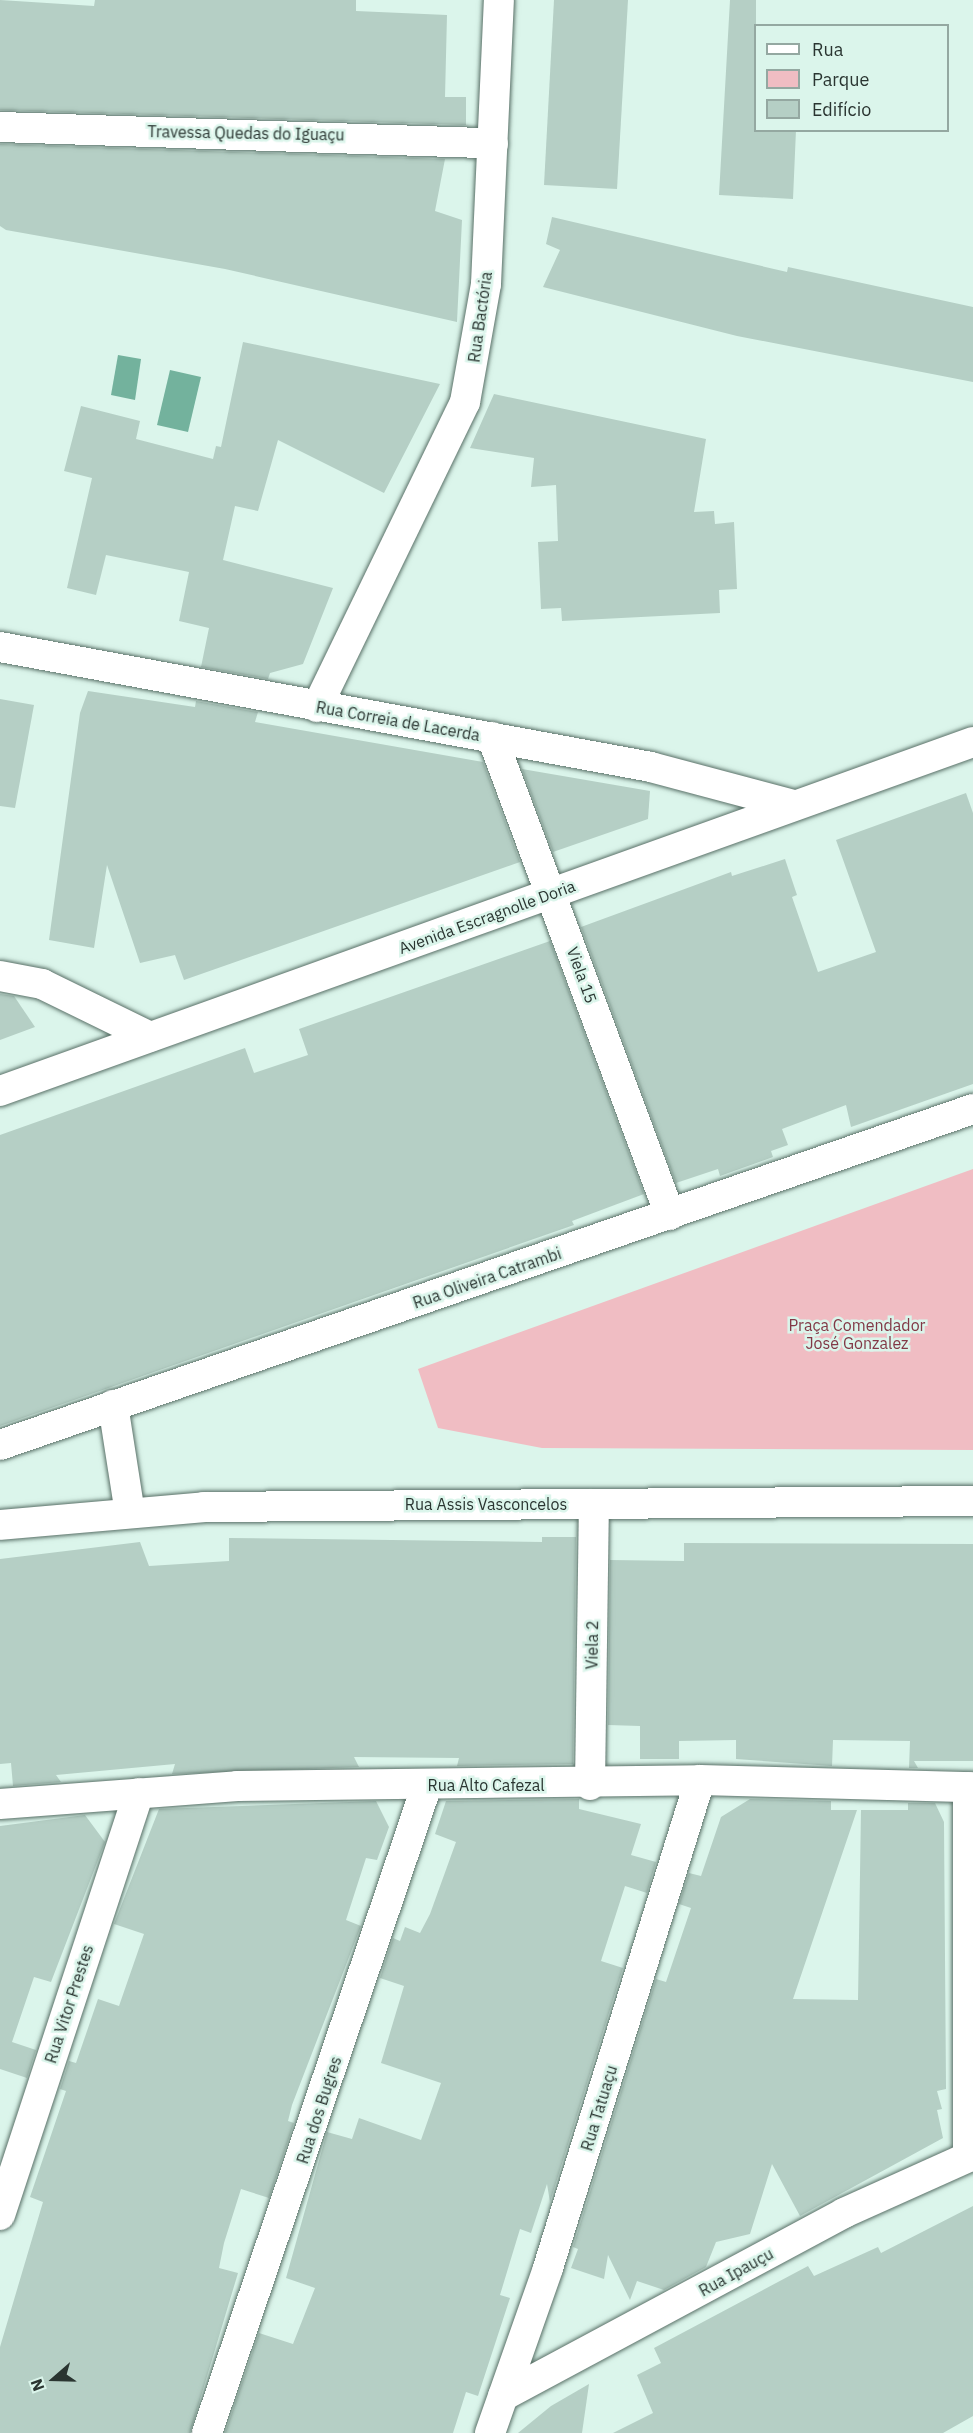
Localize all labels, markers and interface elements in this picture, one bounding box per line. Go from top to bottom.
legend [754,24,949,132]
text: Rua [812,38,843,61]
text: Parque [812,68,869,91]
text: Edifício [812,98,871,121]
street label: Travessa Quedas do Iguaçu [147,122,345,144]
street label: Rua Bactória [464,270,496,364]
street label: Rua Correia de Lacerda [315,697,481,745]
street label: Avenida Escragnolle Doria [396,876,578,958]
street label: Viela 15 [563,944,601,1006]
street label: Rua Oliveira Catrambi [410,1244,564,1312]
park label: Praça Comendador José Gonzalez [789,1315,925,1353]
street label: Rua Assis Vasconcelos [405,1494,567,1514]
street label: Viela 2 [582,1620,602,1670]
street label: Rua Alto Cafezal [427,1775,545,1795]
street label: Rua Vitor Prestes [41,1942,97,2066]
street label: Rua dos Bugres [293,2054,345,2166]
street label: Rua Tatuaçu [577,2063,621,2153]
street label: Rua Ipauçu [695,2244,777,2300]
north arrow [24,2349,84,2409]
text: N [26,2376,48,2394]

